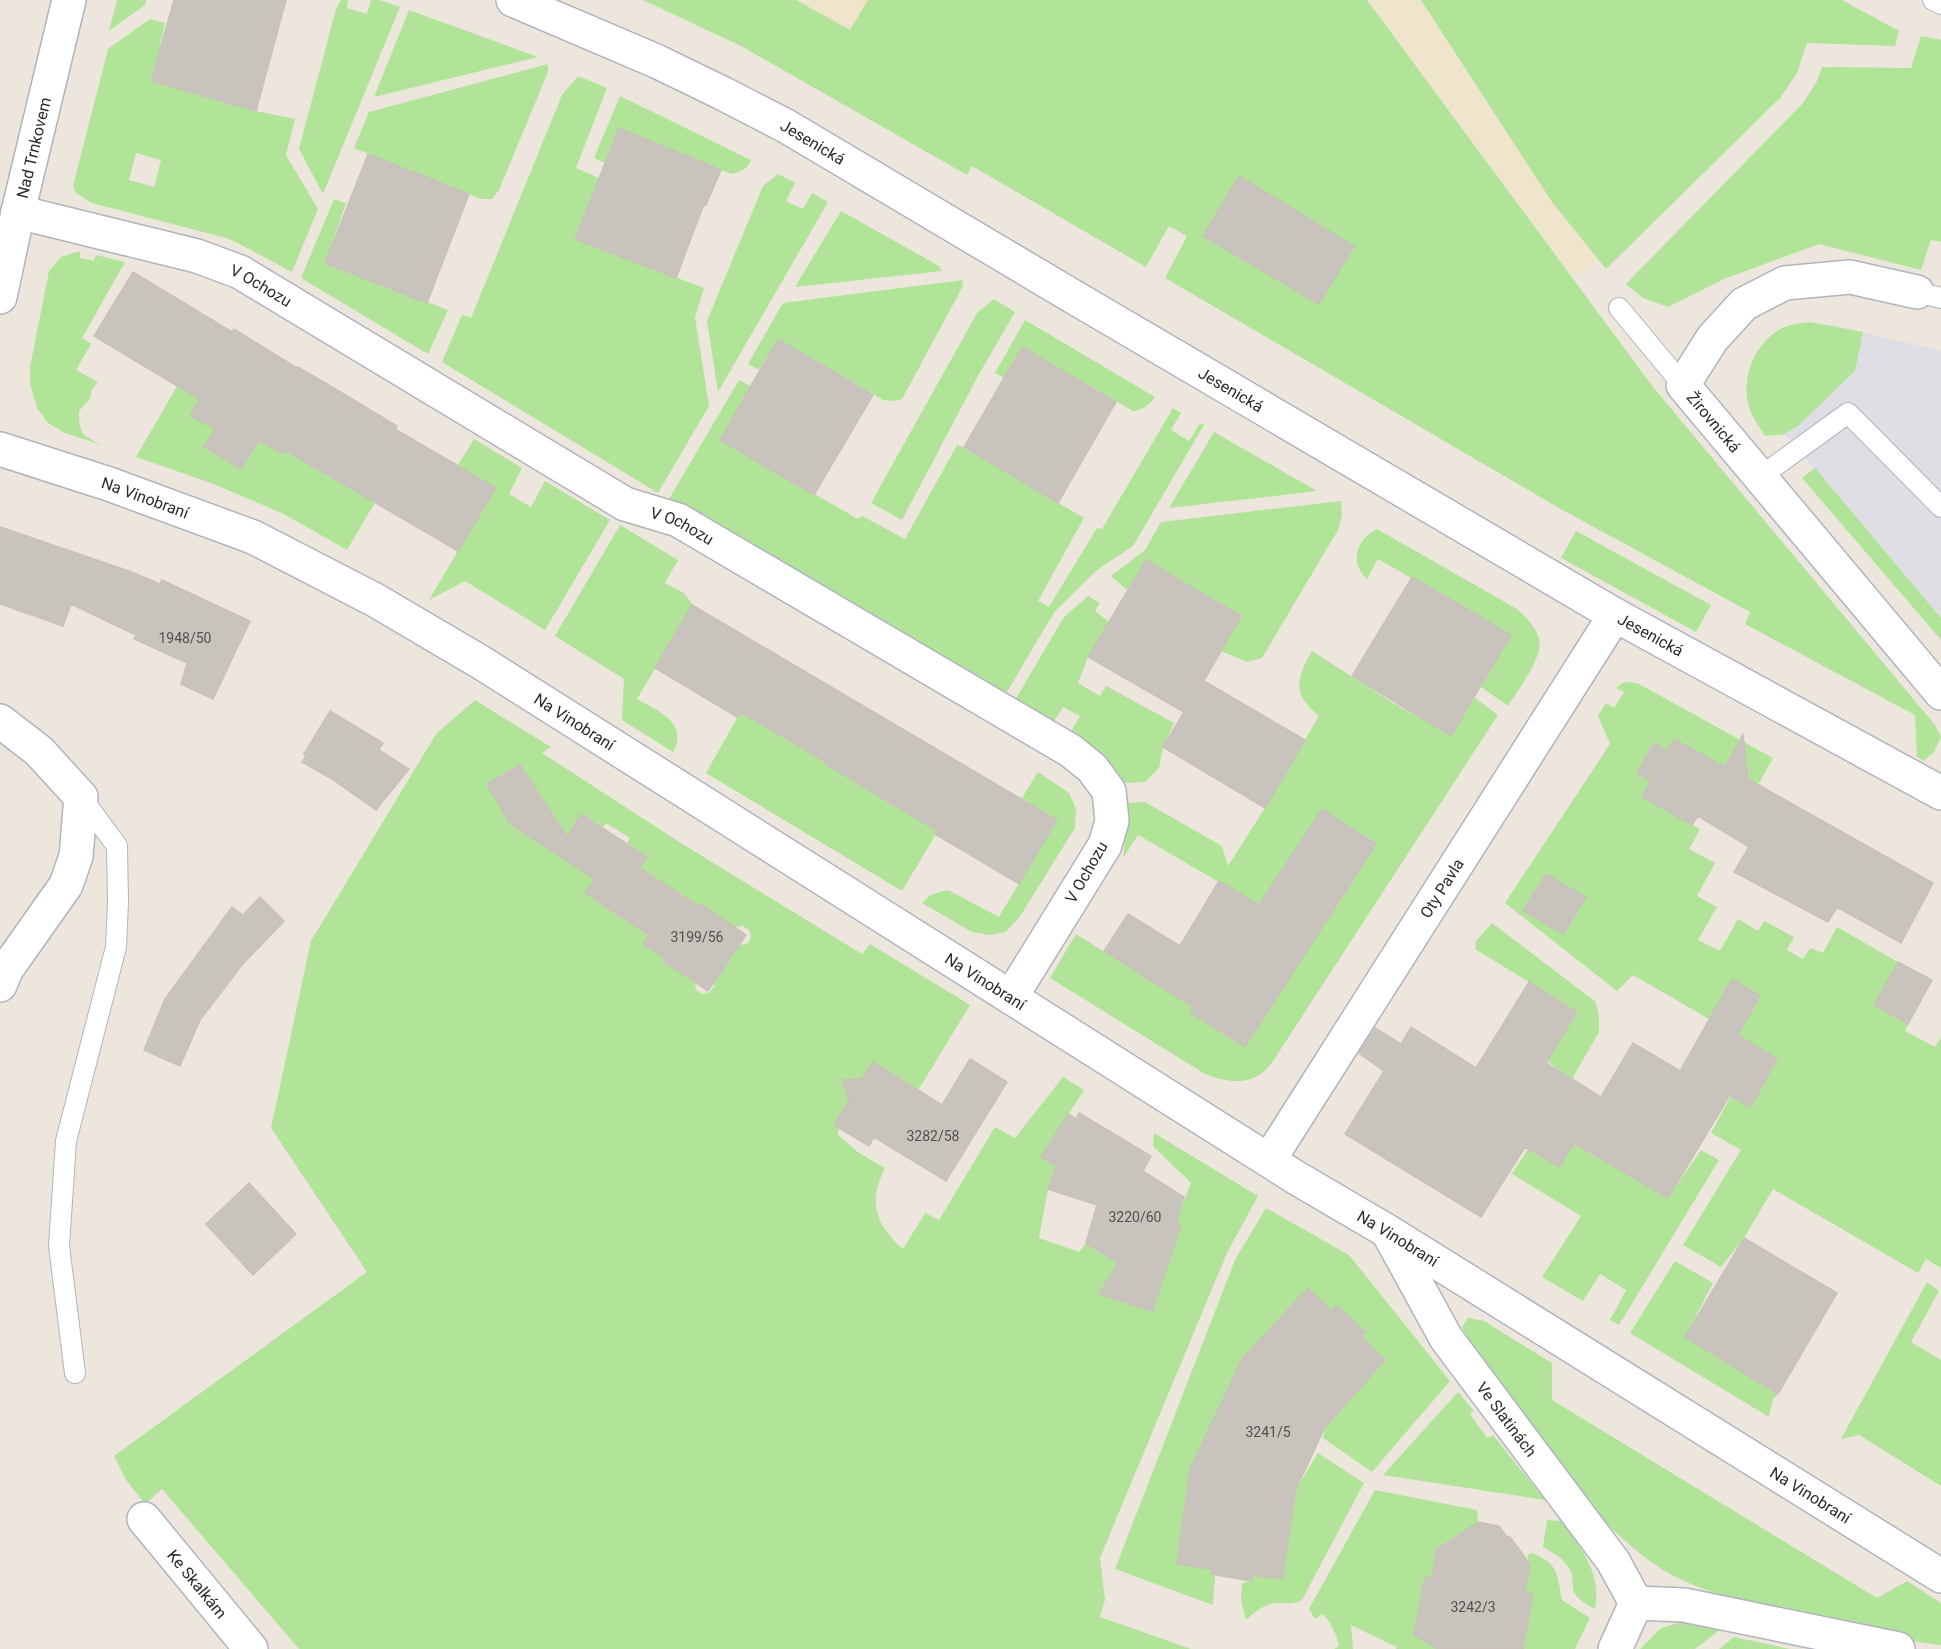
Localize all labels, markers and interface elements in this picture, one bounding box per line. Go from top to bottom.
street label: Nad Trnkovem [13,95,55,200]
street label: Jesenická [777,116,848,169]
street label: V Ochozu [228,260,295,311]
street label: Jesenická [1195,363,1267,416]
street label: Žirovnická [1683,388,1744,457]
street label: Na Vinobraní [99,473,192,523]
street label: V Ochozu [648,503,717,549]
street label: Jesenická [1614,609,1687,661]
house number: 1948/50 [159,630,212,646]
street label: Na Vinobraní [531,689,619,755]
street label: V Ochozu [1061,838,1112,906]
street label: Oty Pavla [1416,855,1468,922]
house number: 3199/56 [671,929,724,945]
street label: Na Vinobraní [941,949,1030,1015]
house number: 3282/58 [907,1128,960,1144]
street label: Na Vinobraní [1354,1207,1443,1271]
house number: 3220/60 [1109,1209,1162,1225]
street label: Ve Slatinách [1472,1378,1540,1460]
house number: 3241/5 [1245,1424,1291,1440]
street label: Na Vinobraní [1766,1463,1855,1528]
street label: Ke Skalkám [163,1546,231,1622]
house number: 3242/3 [1450,1599,1496,1615]

